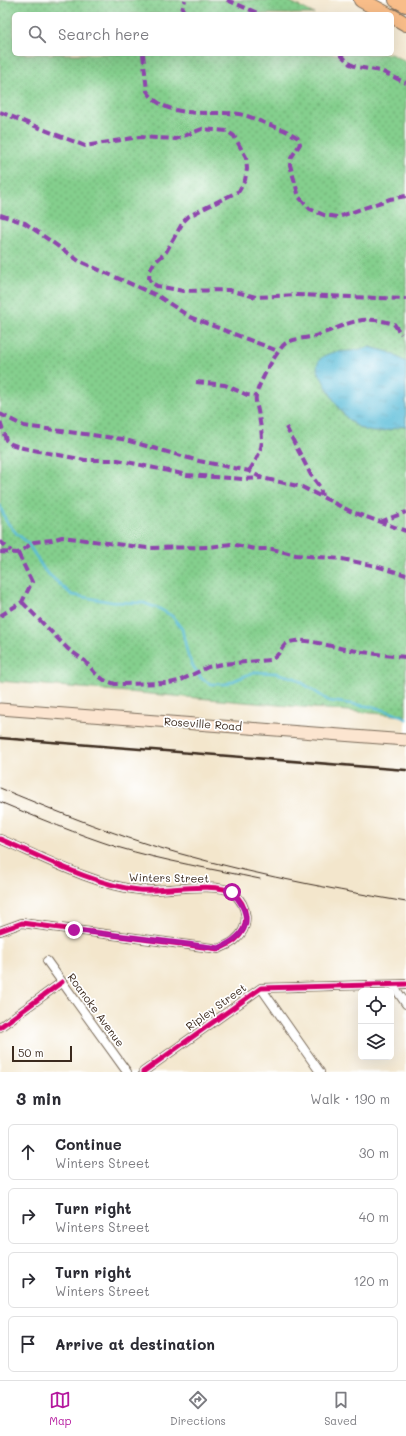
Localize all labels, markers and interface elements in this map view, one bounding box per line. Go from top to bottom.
search box [12,12,394,56]
icon: search [26,23,48,45]
text: Search here [58,24,149,44]
street label: Roseville Road [164,713,243,734]
street label: Winters Street [129,869,209,886]
route start [223,883,241,901]
route end [65,921,83,939]
street label: Roanoke Avenue [65,970,128,1050]
street label: Ripley Street [183,980,249,1034]
map controls [358,988,394,1060]
button: locate [358,988,394,1024]
button: layers [358,1024,394,1060]
scale bar [12,1044,72,1063]
text: 50 m [18,1045,44,1060]
text: 3 min [16,1087,61,1109]
text: Walk · 190 m [310,1090,390,1107]
text: Continue [55,1134,122,1154]
icon: ahead [17,1141,39,1163]
text: 30 m [359,1144,389,1161]
text: Winters Street [55,1154,150,1171]
text: Turn right [55,1198,132,1218]
icon: right [17,1205,39,1227]
text: 40 m [359,1208,389,1225]
text: Winters Street [55,1218,150,1235]
text: Turn right [55,1262,132,1282]
icon: right [17,1269,39,1291]
text: 120 m [353,1272,389,1289]
text: Winters Street [55,1282,150,1299]
icon: arrive [17,1333,39,1355]
text: Arrive at destination [55,1334,215,1354]
tab: Map [49,1389,72,1428]
tab: Directions [170,1389,226,1428]
tab: Saved [324,1389,357,1428]

